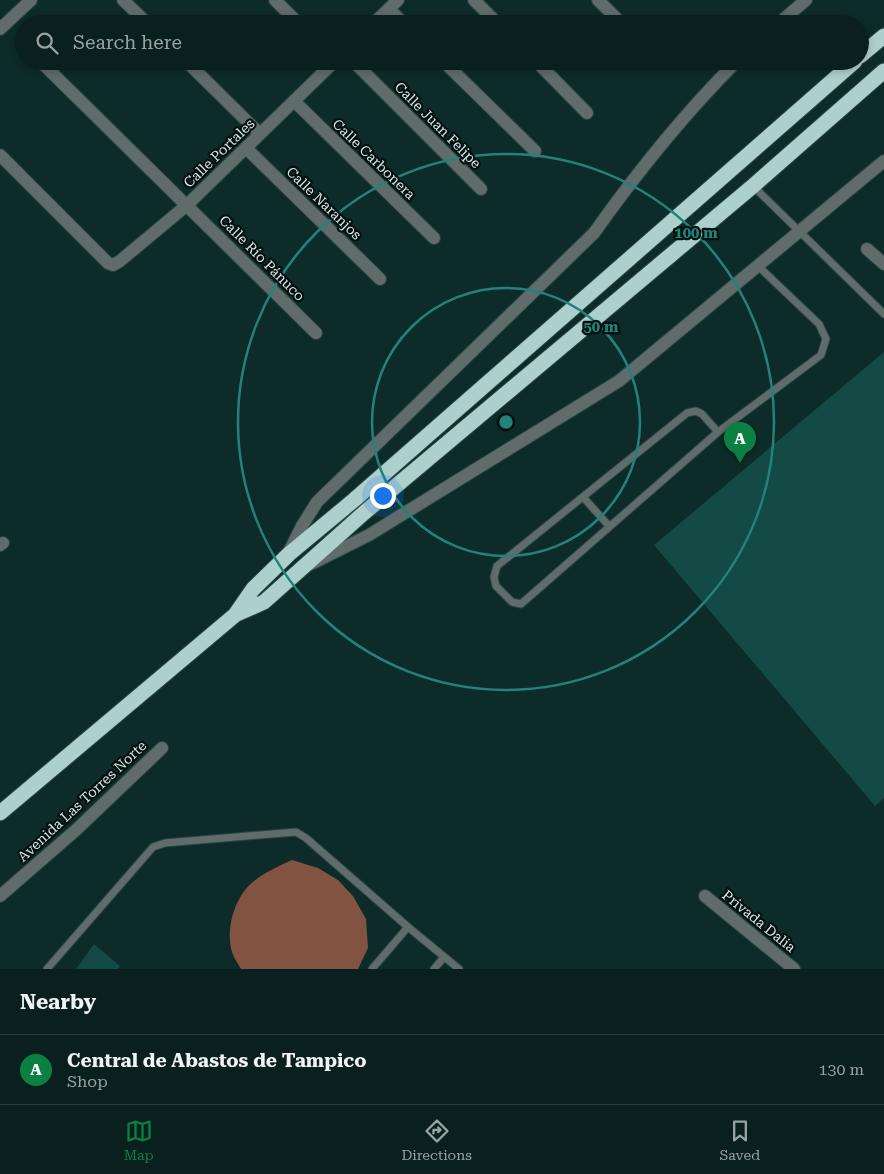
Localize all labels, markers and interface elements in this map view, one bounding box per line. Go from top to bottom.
search box [15,15,869,70]
icon: search [33,29,61,57]
text: Search here [73,31,182,54]
street label: Calle Juan Felipe [392,79,485,172]
street label: Calle Portales [180,115,258,191]
street label: Calle Carbonera [329,116,419,203]
street label: Calle Naranjos [283,163,365,243]
street label: Calle Río Pánuco [216,212,308,304]
text: 100 m [674,224,718,242]
text: 50 m [583,318,619,336]
centre of rings [497,413,515,431]
pin: A [724,422,756,463]
your location [370,483,396,509]
street label: Avenida Las Torres Norte [14,737,150,865]
street label: Privada Dalia [719,887,799,956]
text: Nearby [20,990,96,1014]
text: Central de Abastos de Tampico [67,1049,366,1072]
text: A [30,1060,42,1079]
text: 130 m [818,1060,864,1079]
text: Shop [67,1072,108,1091]
tab: Map [124,1117,154,1163]
tab: Directions [401,1117,472,1163]
tab: Saved [720,1117,760,1163]

